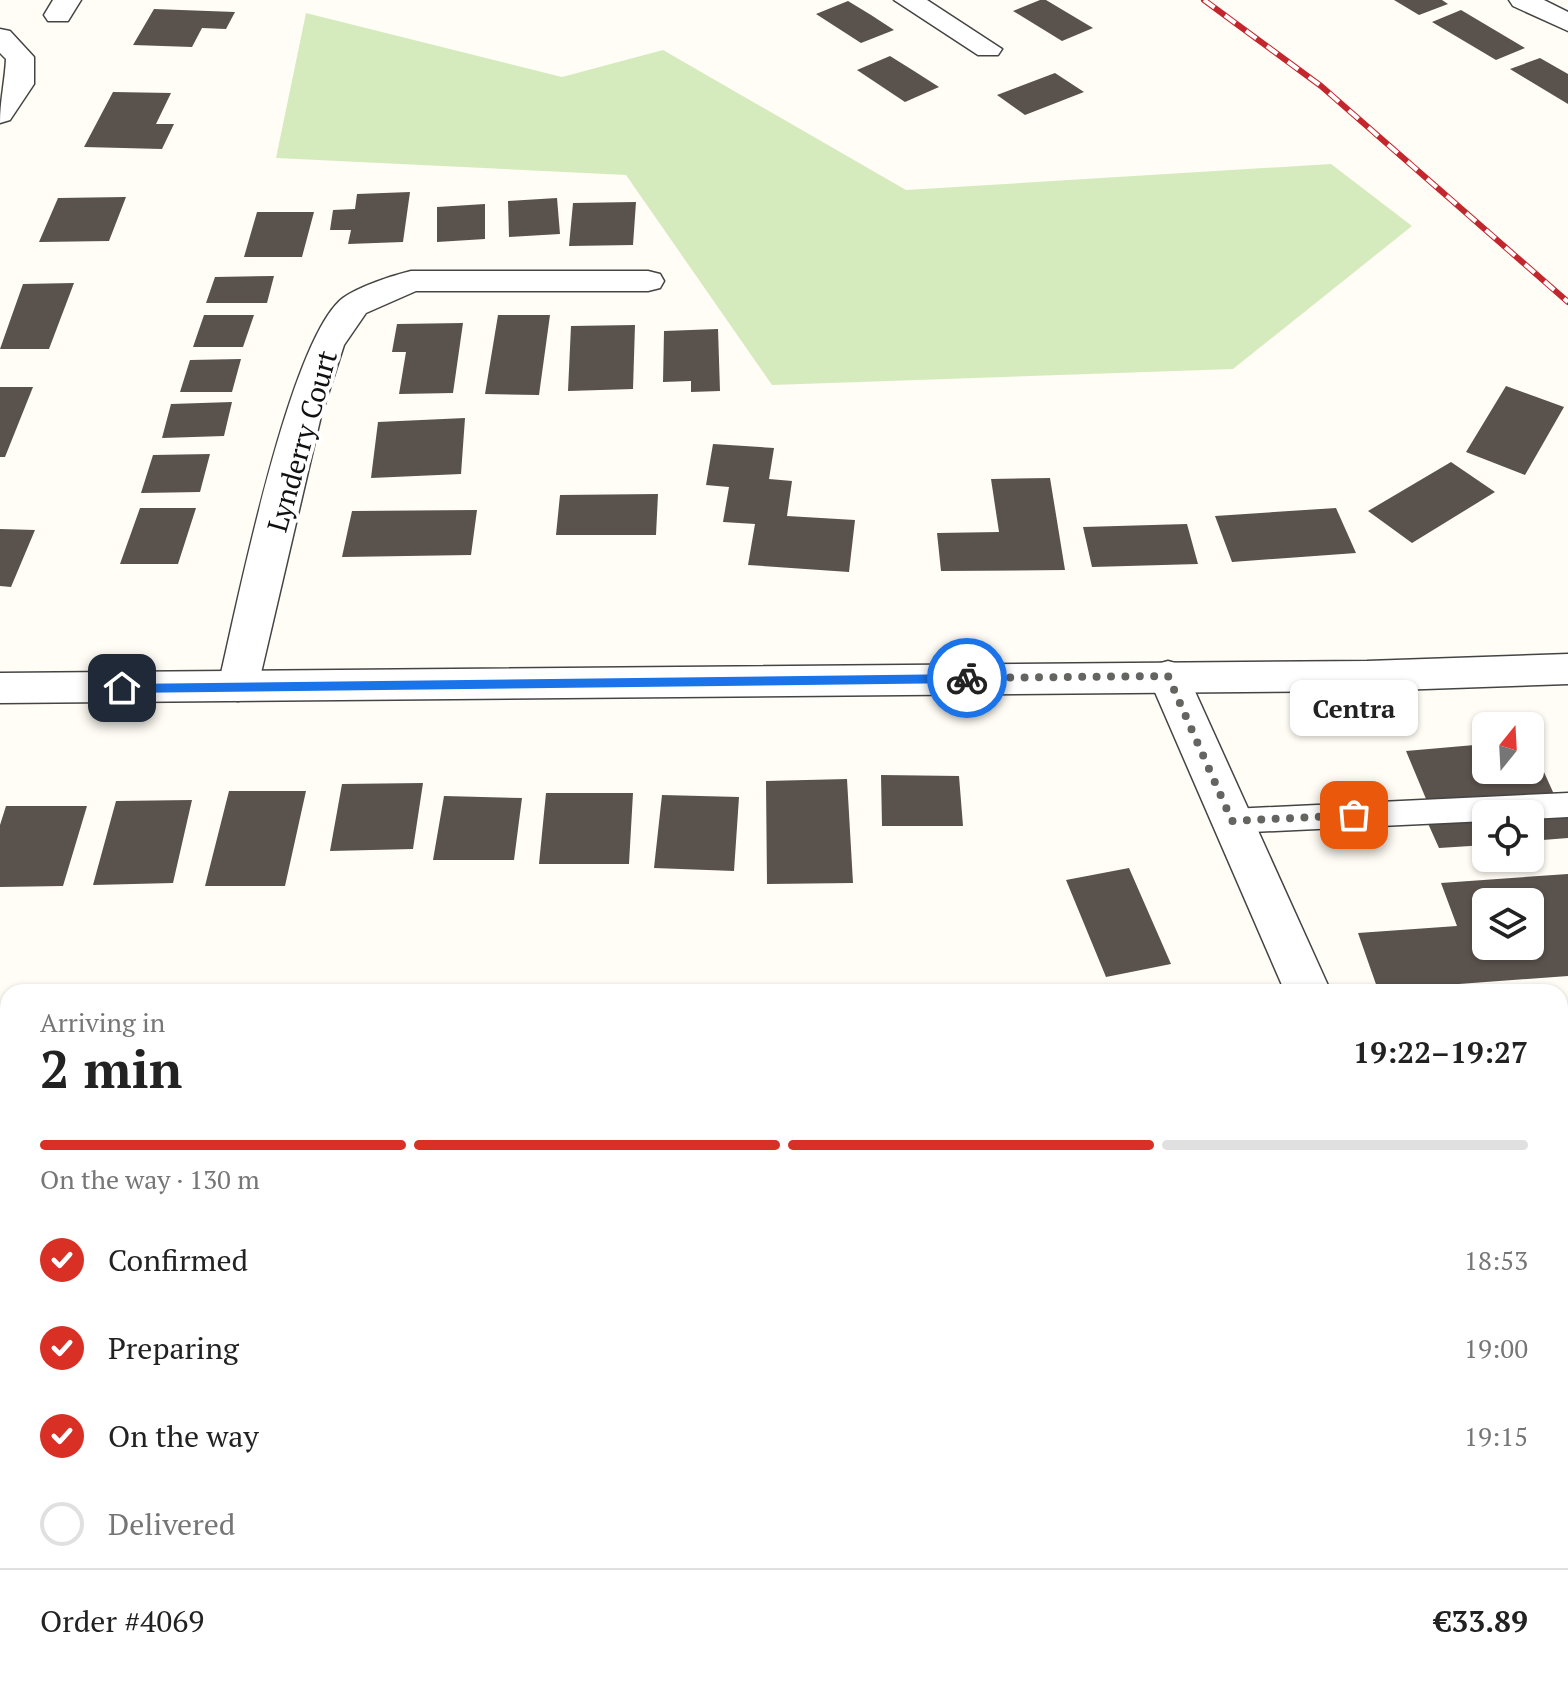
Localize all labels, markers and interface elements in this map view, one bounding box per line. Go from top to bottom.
street label: Lynderry Court [258,345,345,536]
courier [927,638,1007,718]
pin [88,654,156,722]
icon: bike [945,656,989,700]
icon: home [100,666,144,710]
callout: Centra [1290,679,1418,735]
text: Centra [1312,691,1396,725]
north arrow [1472,712,1544,784]
map controls [1472,712,1544,960]
pin [1320,781,1388,849]
icon: bag [1332,793,1376,837]
button: locate [1472,800,1544,872]
button: layers [1472,888,1544,960]
text: Arriving in [40,1005,165,1039]
text: 19:22–19:27 [1353,1032,1528,1072]
text: 2 min [40,1034,182,1103]
text: On the way · 130 m [40,1162,260,1196]
icon: check [40,1238,84,1282]
text: Confirmed [108,1240,248,1280]
text: 18:53 [1464,1243,1528,1277]
icon: check [40,1326,84,1370]
text: Preparing [108,1328,239,1368]
text: 19:00 [1464,1331,1528,1365]
icon: check [40,1414,84,1458]
text: On the way [108,1416,259,1456]
text: 19:15 [1464,1419,1528,1453]
text: Delivered [108,1504,235,1544]
text: Order #4069 [40,1601,204,1641]
text: €33.89 [1434,1601,1528,1641]

